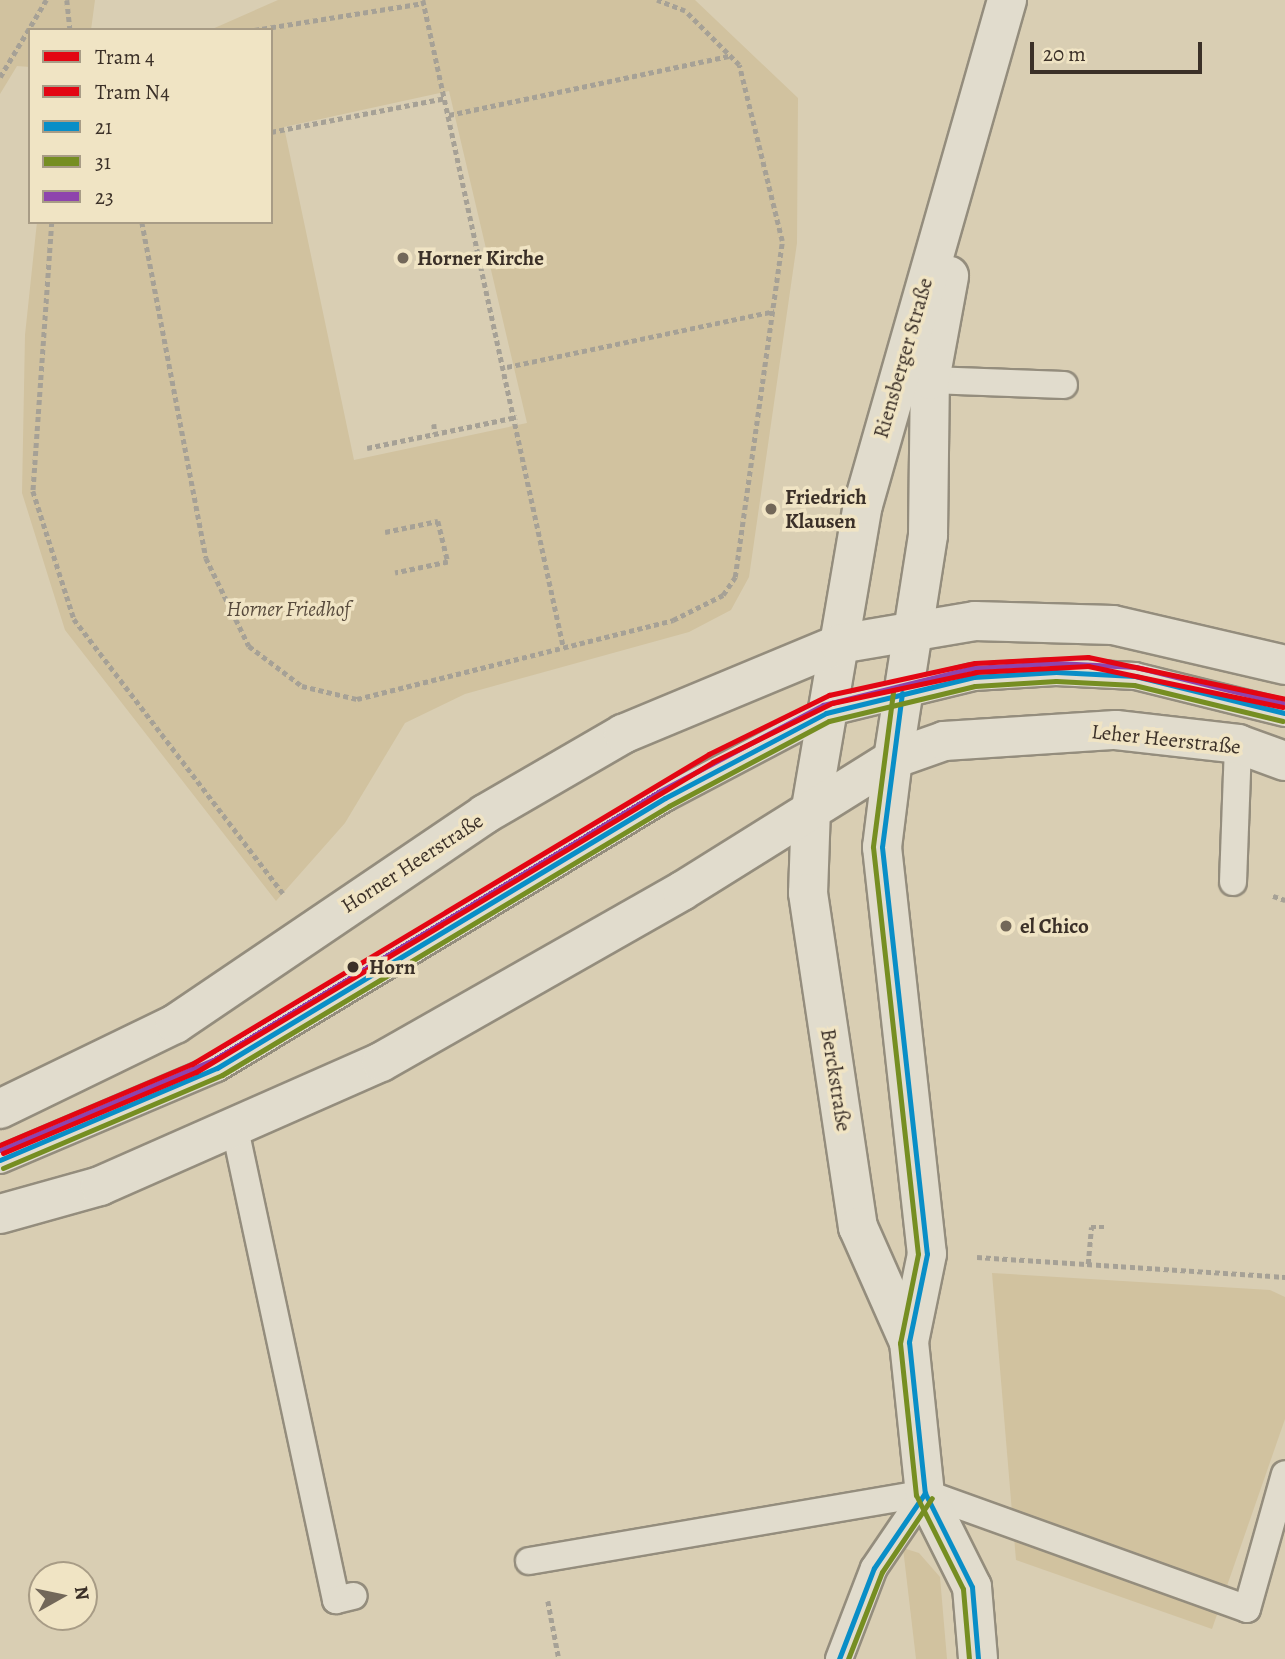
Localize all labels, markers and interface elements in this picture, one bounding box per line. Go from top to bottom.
legend [28,28,273,224]
scale bar [1033,28,1204,72]
text: 20 m [1043,40,1086,68]
text: Tram 4 [95,43,155,71]
text: Tram N4 [95,78,170,106]
text: 21 [95,113,112,141]
text: 31 [95,148,111,176]
text: 23 [95,183,114,211]
place label: Horner Kirche [417,245,544,271]
marker: Horner Kirche [395,250,411,266]
street label: Riensberger Straße [868,275,938,441]
place label: Friedrich Klausen [785,484,867,534]
marker: Friedrich Klausen [763,501,779,517]
park label: Horner Friedhof [226,596,350,622]
street label: Leher Heerstraße [1090,719,1242,759]
street label: Horner Heerstraße [336,808,488,918]
place label: el Chico [1020,913,1089,939]
marker: el Chico [998,918,1014,934]
place label: Horn [369,954,416,980]
marker: Horn [343,957,363,977]
street label: Berckstraße [815,1027,857,1133]
north arrow [28,1561,98,1631]
text: N [68,1584,96,1602]

